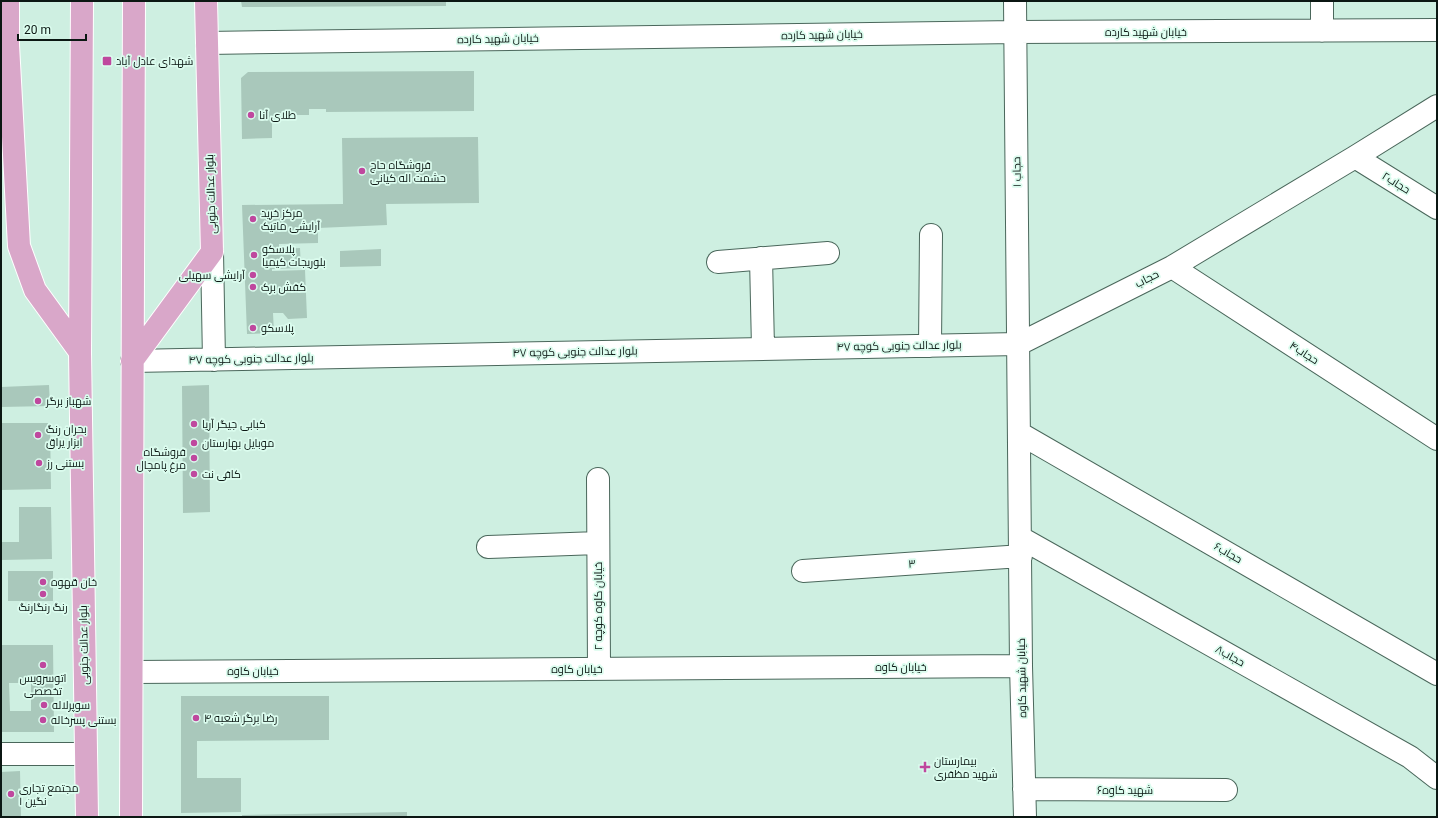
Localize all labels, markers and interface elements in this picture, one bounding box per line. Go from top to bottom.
scale bar [18,16,86,42]
text: 20 m [24,23,51,37]
street label: خیابان شهید کارده [1105,26,1187,39]
street label: خیابان شهید کارده [781,28,863,42]
street label: خیابان شهید کارده [457,32,539,46]
marker: شهدای عادل آباد [101,55,113,67]
place label: شهدای عادل آباد [116,55,193,68]
place label: طلای آنا [259,109,296,122]
marker: طلای آنا [246,110,256,120]
street label: بلوار عدالت جنوبی [203,154,219,234]
street label: حجاب ۱ [1010,156,1024,188]
place label: فروشگاه حاج حشمت اله کیانی [370,159,446,185]
marker: فروشگاه حاج حشمت اله کیانی [357,166,367,176]
street label: حجاب۲ [1380,169,1412,197]
place label: مرکز خرید آرایشی ماتیک [261,207,320,233]
marker: مرکز خرید آرایشی ماتیک [248,214,258,224]
place label: پلاسکو بلوریجات کیمیا [262,243,326,269]
marker: پلاسکو بلوریجات کیمیا [249,250,259,260]
street label: حجاب [1133,268,1161,290]
place label: آرایشی سهیلی [179,269,245,282]
marker: آرایشی سهیلی [248,270,258,280]
place label: کفش برک [261,281,306,294]
marker: کفش برک [248,282,258,292]
place label: پلاسکو [261,322,294,335]
marker: پلاسکو [248,323,258,333]
street label: بلوار عدالت جنوبی کوچه ۴۷ [836,338,962,354]
street label: حجاب۴ [1287,339,1321,367]
street label: بلوار عدالت جنوبی کوچه ۴۷ [512,344,638,360]
street label: بلوار عدالت جنوبی کوچه ۴۷ [188,351,314,367]
place label: شهباز برگر [45,395,91,408]
marker: شهباز برگر [33,396,43,406]
place label: کبابی جیگر آریا [202,418,266,431]
marker: کبابی جیگر آریا [189,419,199,429]
place label: بحران رنگ ابزار یراق [46,423,87,449]
marker: بحران رنگ ابزار یراق [33,430,43,440]
place label: موبایل بهارستان [202,437,274,450]
marker: موبایل بهارستان [189,438,199,448]
place label: فروشگاه مرغ پامچال [136,446,186,473]
marker: فروشگاه مرغ پامچال [189,453,199,463]
place label: بستنی رز [46,457,84,470]
marker: بستنی رز [34,458,44,468]
place label: کافی نت [202,468,241,481]
marker: کافی نت [189,469,199,479]
street label: حجاب۶ [1212,540,1244,566]
street label: ۳ [908,557,916,571]
street label: خیابان کاوه کوچه ۲ [592,562,605,650]
place label: خان قهوه [51,576,97,589]
marker: خان قهوه [38,577,48,587]
marker: رنگ رنگارنگ [38,589,48,599]
place label: رنگ رنگارنگ [18,601,68,614]
street label: بلوار عدالت جنوبی [77,605,91,685]
street label: خیابان شهید کاوه [1015,638,1029,718]
street label: حجاب۸ [1213,643,1247,669]
marker: اتوسرویس تخصصی [38,660,48,670]
street label: خیابان کاوه [875,661,927,674]
street label: خیابان کاوه [551,663,603,676]
street label: خیابان کاوه [227,665,279,678]
place label: اتوسرویس تخصصی [19,672,67,698]
place label: سوپرلاله [52,699,90,712]
marker: سوپرلاله [39,700,49,710]
place label: رضا برگر شعبه ۴ [204,712,277,725]
marker: رضا برگر شعبه ۴ [191,713,201,723]
place label: بستنی پسرخاله [51,714,117,727]
marker: بستنی پسرخاله [38,715,48,725]
place label: بیمارستان شهید مظفری [934,755,998,781]
marker: بیمارستان شهید مظفری [919,761,931,773]
place label: مجتمع تجاری نگین ۱ [19,782,79,808]
street label: شهید کاوه۶ [1097,784,1153,797]
marker: مجتمع تجاری نگین ۱ [6,789,16,799]

